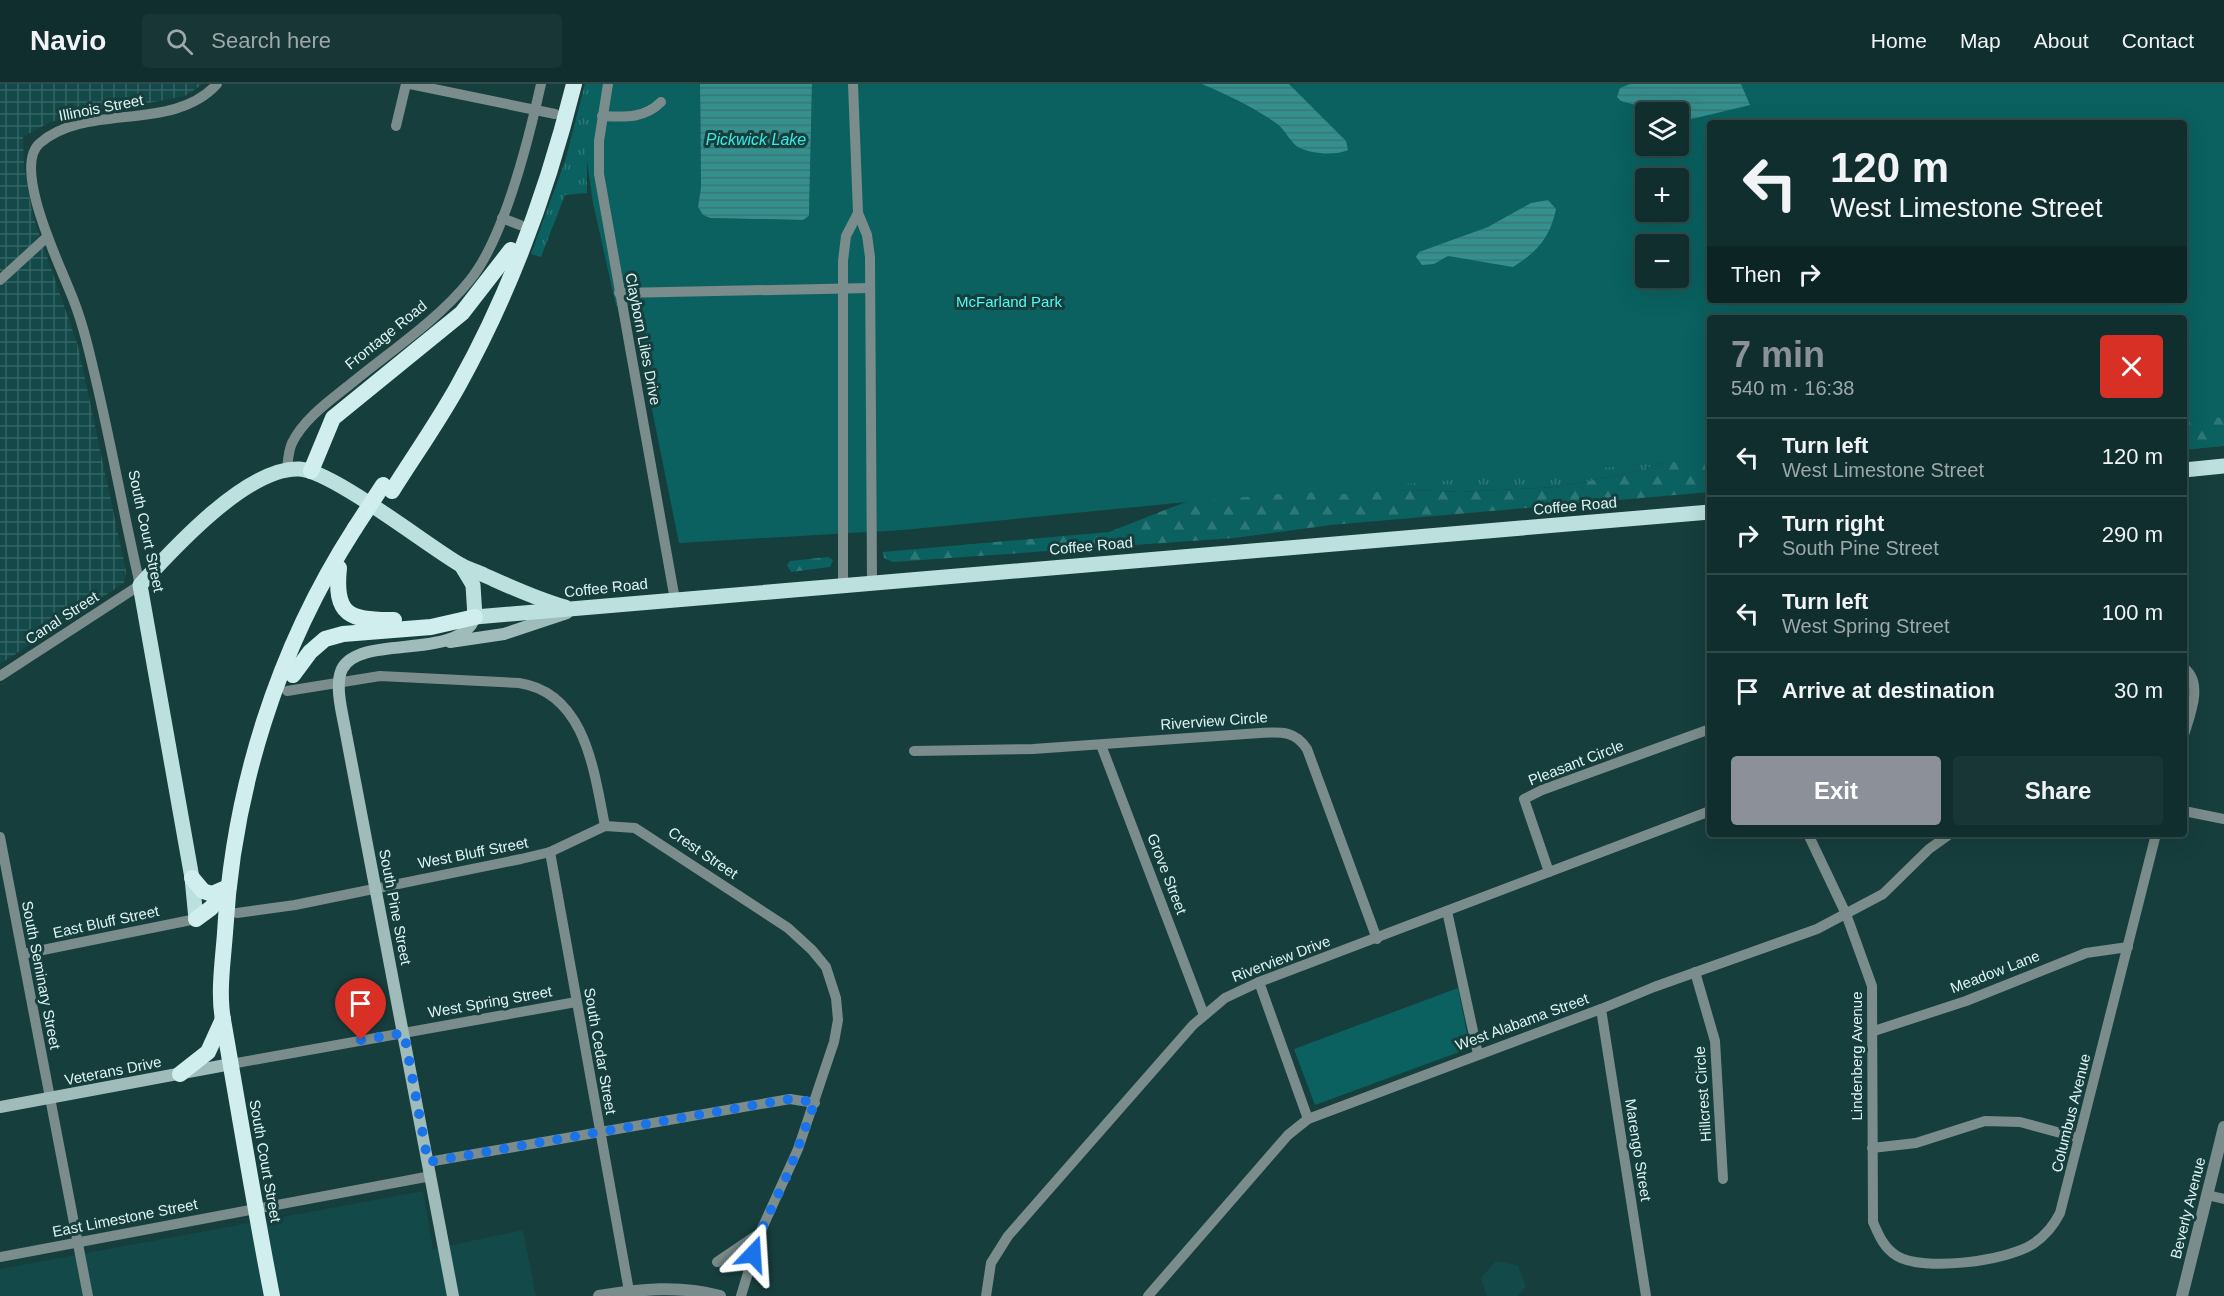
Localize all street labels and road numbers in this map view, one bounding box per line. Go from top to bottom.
street label: Illinois Street [57,91,145,124]
street label: Clayborn Liles Drive [622,271,665,406]
street label: Frontage Road [341,297,430,373]
street label: South Court Street [125,468,168,594]
street label: Coffee Road [1532,493,1618,518]
street label: Coffee Road [1048,533,1134,558]
street label: Coffee Road [563,575,649,600]
street label: Canal Street [22,587,102,647]
street label: Riverview Circle [1160,708,1268,733]
street label: Pleasant Circle [1526,737,1626,789]
street label: Crest Street [665,823,742,882]
street label: Grove Street [1144,831,1191,917]
street label: West Bluff Street [416,833,530,872]
street label: South Pine Street [376,848,415,967]
street label: South Seminary Street [19,899,64,1051]
street label: East Bluff Street [51,902,161,941]
street label: Riverview Drive [1229,932,1333,985]
street label: Meadow Lane [1948,947,2042,996]
street label: West Spring Street [427,982,554,1021]
street label: South Cedar Street [581,986,620,1116]
street label: West Alabama Street [1453,989,1592,1054]
street label: Lindenberg Avenue [1848,991,1865,1121]
street label: Hillcrest Circle [1691,1046,1714,1142]
street label: Columbus Avenue [2048,1052,2093,1174]
street label: Veterans Drive [63,1053,163,1088]
street label: South Court Street [246,1098,285,1224]
street label: Marengo Street [1622,1098,1655,1203]
street label: Beverly Avenue [2167,1155,2208,1260]
street label: East Limestone Street [51,1195,200,1240]

